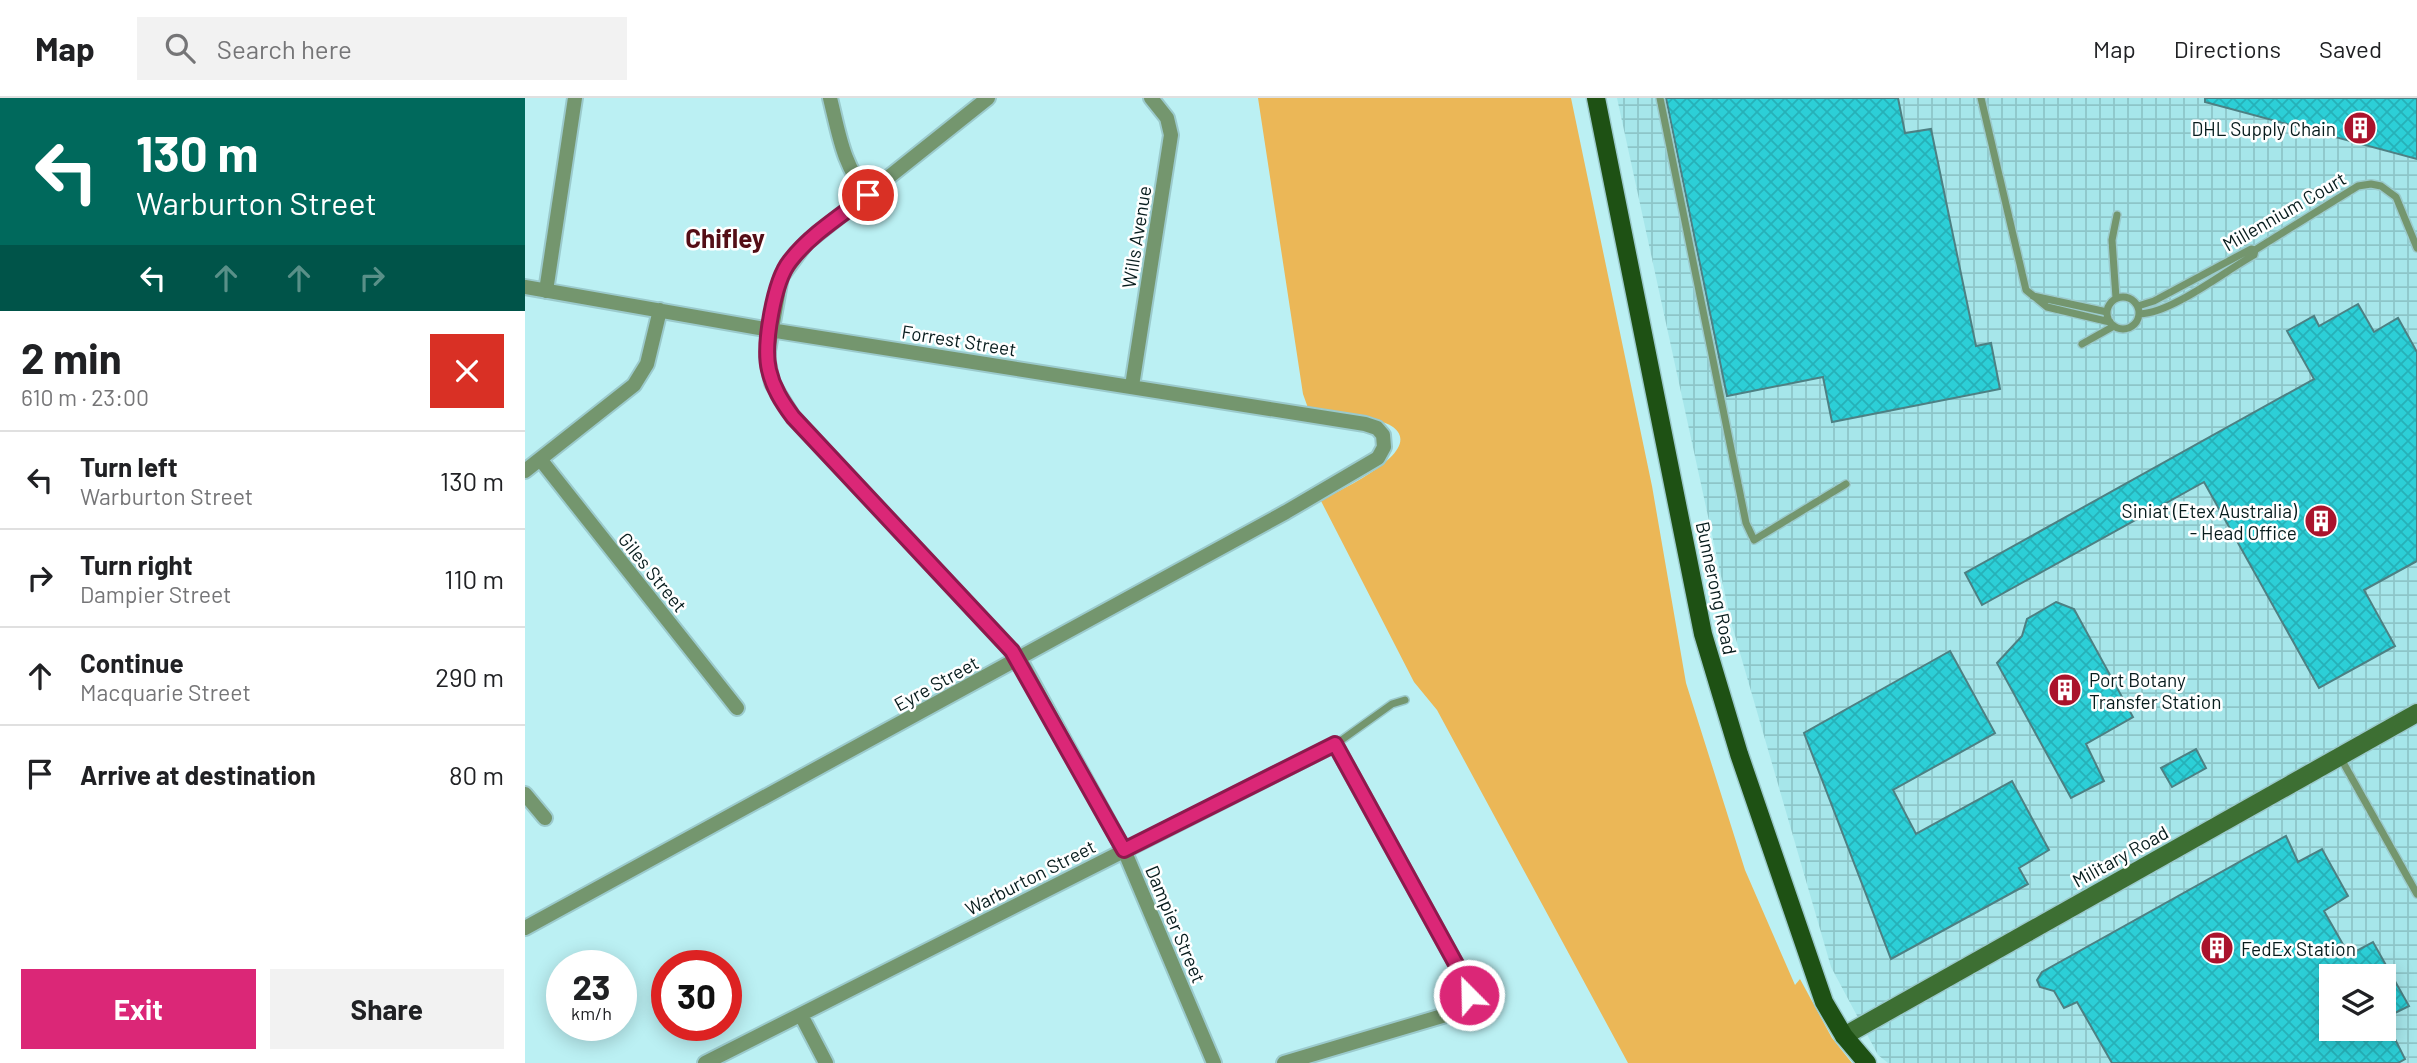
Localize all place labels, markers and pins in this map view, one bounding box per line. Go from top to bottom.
building icon: DHL Supply Chain [2341,109,2379,147]
place label: DHL Supply Chain [2191,117,2336,140]
pin [838,165,898,225]
place label: Siniat (Etex Australia) - Head Office [2122,499,2298,544]
building icon: Siniat (Etex Australia) - Head Office [2302,502,2340,540]
place label: Port Botany Transfer Station [2089,668,2221,713]
building icon: Port Botany Transfer Station [2046,671,2084,709]
building icon: FedEx Station [2198,929,2236,967]
place label: FedEx Station [2241,937,2356,960]

